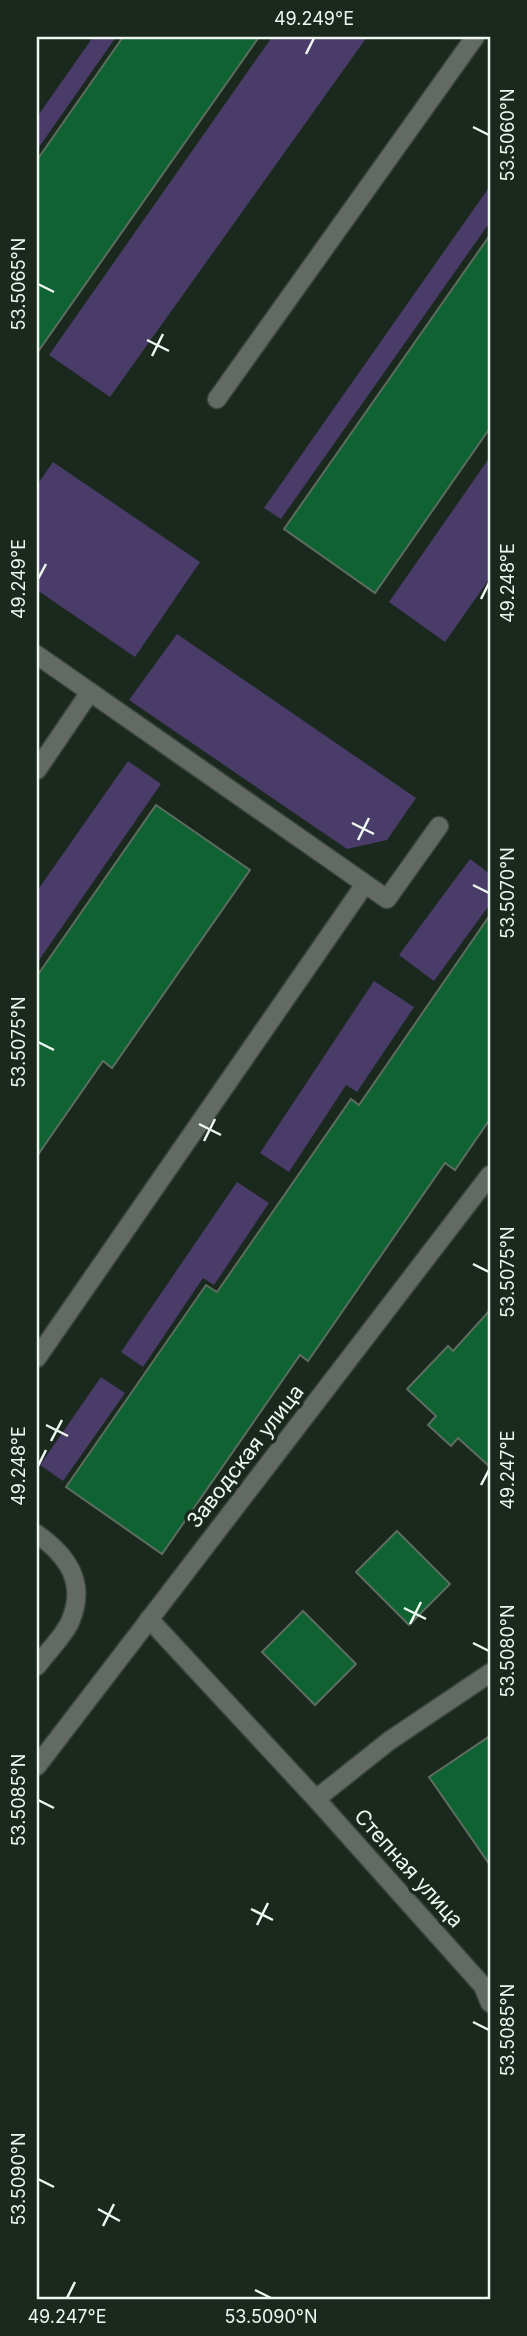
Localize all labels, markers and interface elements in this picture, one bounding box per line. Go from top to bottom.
text: 49.249°E [274,8,354,29]
text: 53.5060°N [497,88,518,182]
text: 53.5065°N [8,238,29,330]
text: 49.249°E [8,539,29,619]
text: 49.248°E [497,543,518,623]
text: 53.5070°N [497,847,518,939]
text: 53.5075°N [8,996,29,1088]
text: 53.5075°N [497,1226,518,1318]
street label: Заводская улица [181,1379,309,1533]
text: 49.248°E [8,1426,29,1506]
text: 49.247°E [497,1430,518,1510]
text: 53.5080°N [497,1604,518,1698]
text: 53.5085°N [8,1754,29,1846]
street label: Степная улица [349,1804,469,1932]
text: 53.5085°N [497,1984,518,2076]
text: 53.5090°N [8,2132,29,2226]
text: 49.247°E [27,2306,107,2327]
text: 53.5090°N [224,2306,318,2327]

